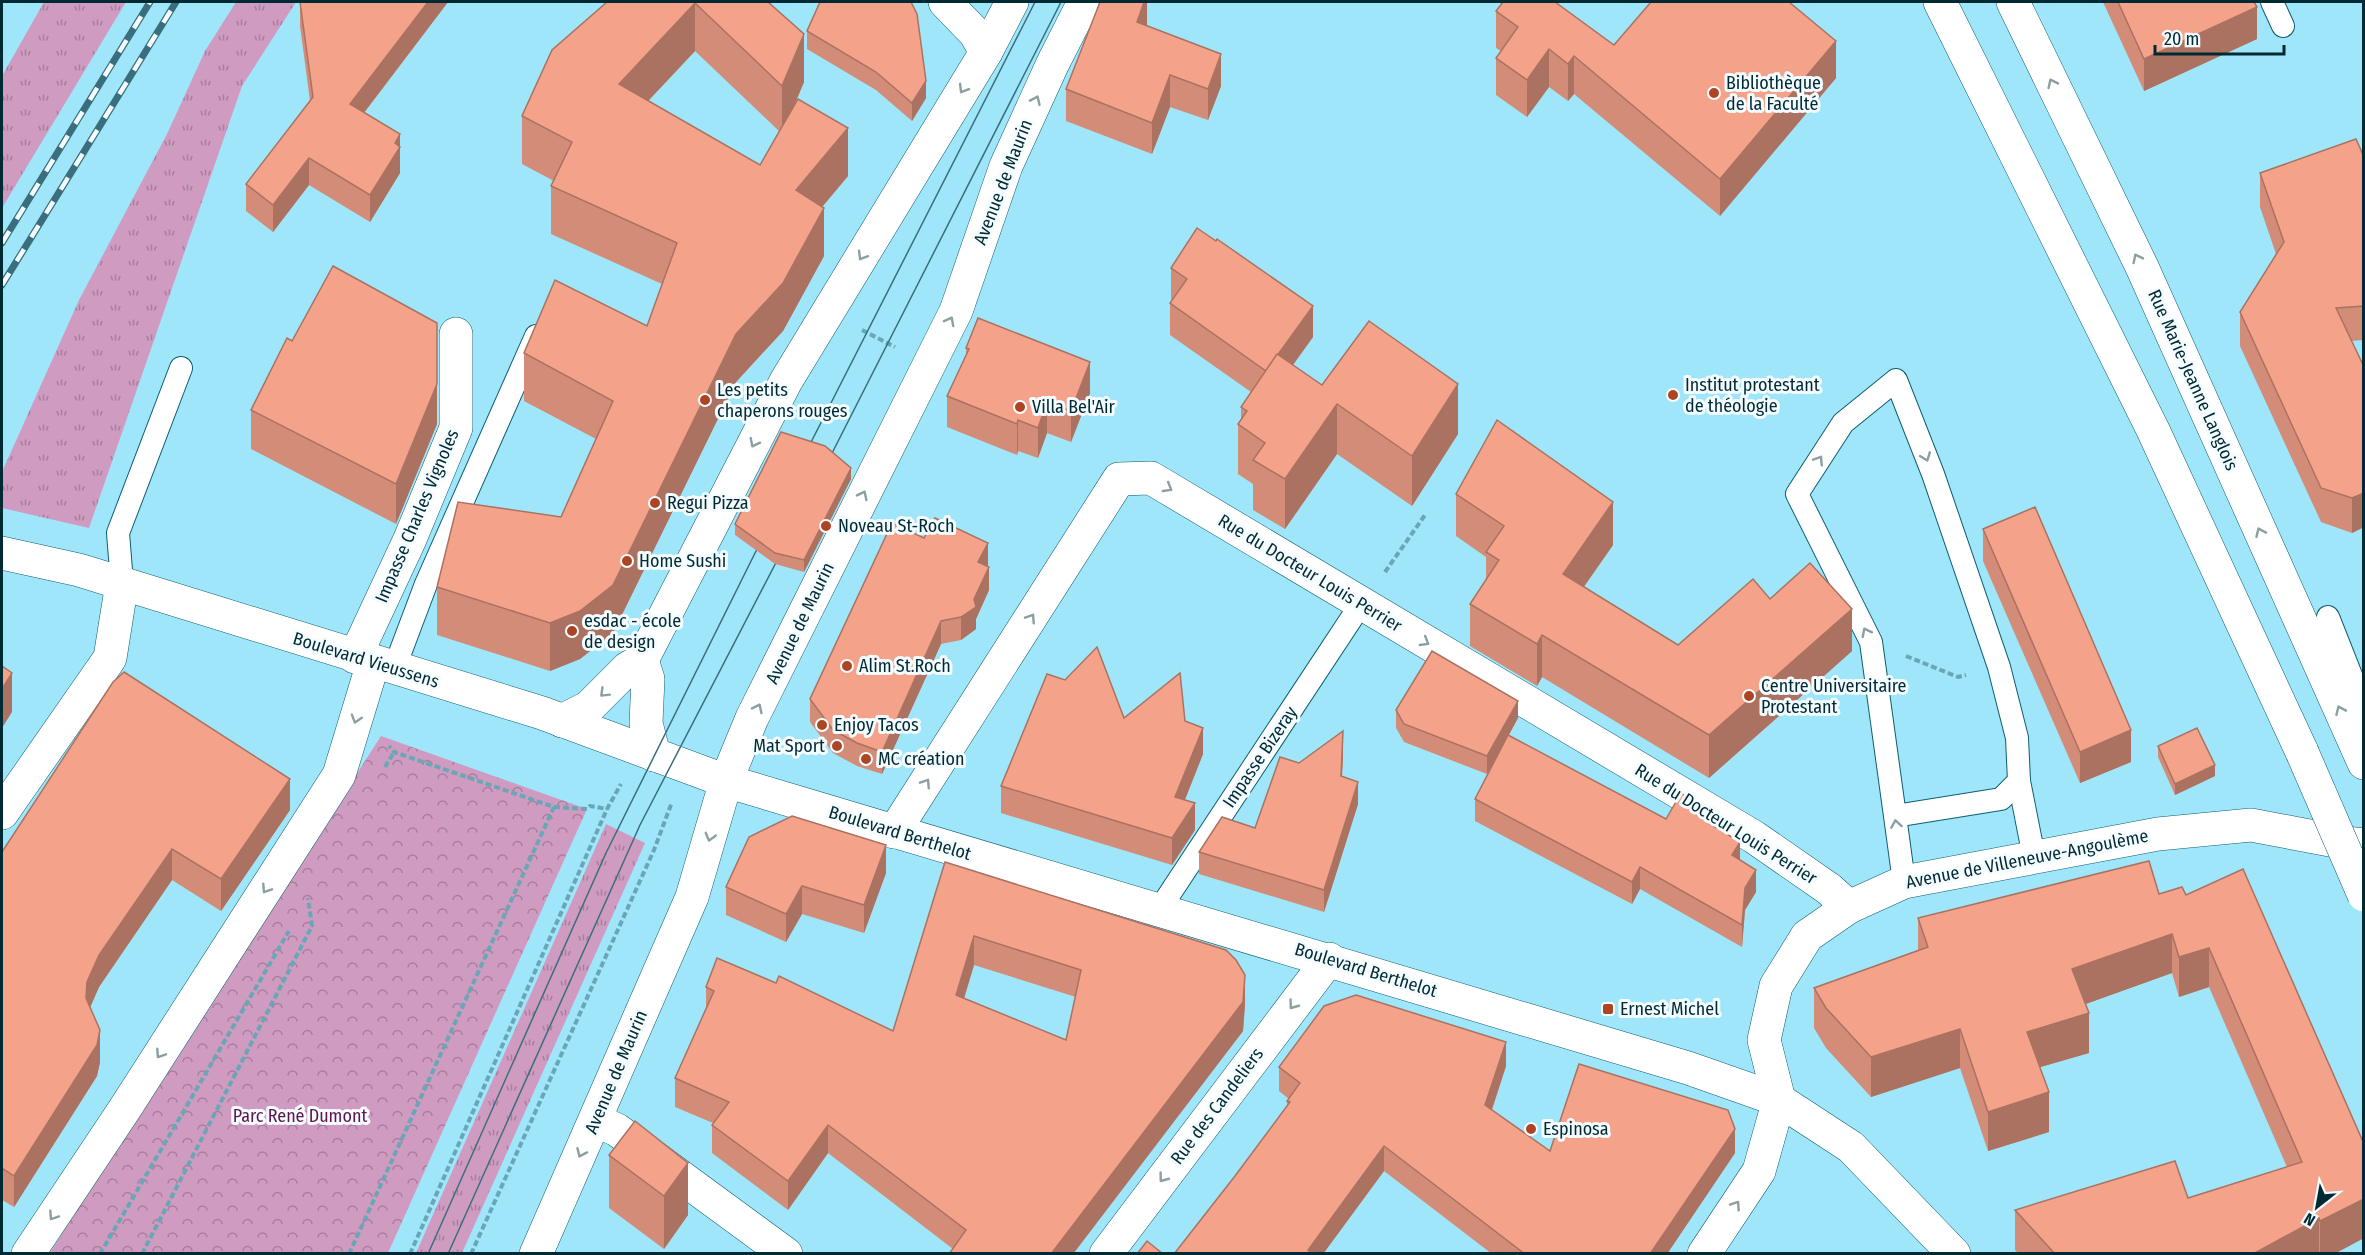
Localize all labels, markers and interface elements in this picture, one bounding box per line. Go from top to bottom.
scale bar [2155,18,2284,56]
text: 20 m [2164,28,2199,50]
place label: Bibliothèque de la Faculté [1726,72,1821,115]
one-way arrow [2048,78,2060,89]
one-way arrow [959,83,971,93]
marker: Bibliothèque de la Faculté [1707,86,1721,100]
one-way arrow [1028,96,1040,107]
street label: Avenue de Maurin [969,116,1037,248]
one-way arrow [857,250,869,260]
one-way arrow [2133,254,2145,265]
street label: Rue Marie-Jeanne Langlois [2143,286,2243,474]
one-way arrow [943,317,954,327]
place label: Institut protestant de théologie [1685,374,1820,417]
place label: Les petits chaperons rouges [717,379,848,422]
marker: Institut protestant de théologie [1666,388,1680,402]
marker: Les petits chaperons rouges [698,393,712,407]
place label: Villa Bel'Air [1032,396,1115,418]
marker: Villa Bel'Air [1013,400,1027,414]
street label: Impasse Charles Vignoles [370,426,464,606]
one-way arrow [750,437,762,448]
one-way arrow [1919,451,1931,462]
one-way arrow [1812,456,1823,467]
one-way arrow [1162,481,1172,493]
one-way arrow [855,491,867,502]
place label: Regui Pizza [667,492,749,514]
marker: Regui Pizza [648,496,662,510]
street label: Rue du Docteur Louis Perrier [1214,509,1407,637]
place label: Noveau St-Roch [838,515,954,537]
marker: Noveau St-Roch [819,519,833,533]
one-way arrow [2256,527,2268,538]
place label: Home Sushi [639,550,726,572]
marker: Home Sushi [620,554,634,568]
street label: Avenue de Maurin [761,559,839,687]
place label: esdac - école de design [584,610,681,653]
one-way arrow [1023,614,1035,624]
marker: esdac - école de design [565,624,579,638]
street label: Boulevard Vieussens [290,627,442,693]
one-way arrow [1862,627,1873,638]
one-way arrow [1419,635,1429,646]
place label: Alim St.Roch [859,655,951,677]
marker: Alim St.Roch [840,659,854,673]
place label: Centre Universitaire Protestant [1761,675,1907,718]
one-way arrow [600,685,611,696]
marker: Centre Universitaire Protestant [1742,689,1756,703]
street label: Impasse Bizeray [1218,702,1302,812]
one-way arrow [750,703,762,714]
one-way arrow [2335,705,2347,716]
one-way arrow [351,713,363,724]
place label: Enjoy Tacos [834,714,919,736]
marker: Enjoy Tacos [815,718,829,732]
place label: Mat Sport [753,735,825,757]
marker: Mat Sport [830,739,844,753]
place label: MC création [878,748,964,770]
marker: MC création [859,752,873,766]
street label: Rue du Docteur Louis Perrier [1631,759,1822,890]
one-way arrow [918,778,929,789]
street label: Boulevard Berthelot [826,801,974,865]
one-way arrow [1891,819,1903,828]
street label: Avenue de Villeneuve-Angoulème [1904,825,2150,893]
one-way arrow [705,831,717,842]
one-way arrow [262,883,273,894]
street label: Boulevard Berthelot [1292,938,1440,1002]
place label: Ernest Michel [1620,998,1719,1020]
one-way arrow [1290,999,1301,1010]
marker: Ernest Michel [1601,1002,1615,1016]
street label: Avenue de Maurin [580,1007,652,1137]
street label: Rue des Candeliers [1166,1043,1268,1169]
one-way arrow [156,1047,167,1058]
park label: Parc René Dumont [233,1105,367,1127]
place label: Espinosa [1543,1118,1609,1140]
marker: Espinosa [1524,1122,1538,1136]
one-way arrow [576,1147,588,1158]
one-way arrow [1159,1171,1170,1182]
north arrow [2287,1177,2347,1237]
one-way arrow [1729,1201,1740,1212]
text: N [2301,1209,2319,1230]
one-way arrow [49,1210,60,1221]

